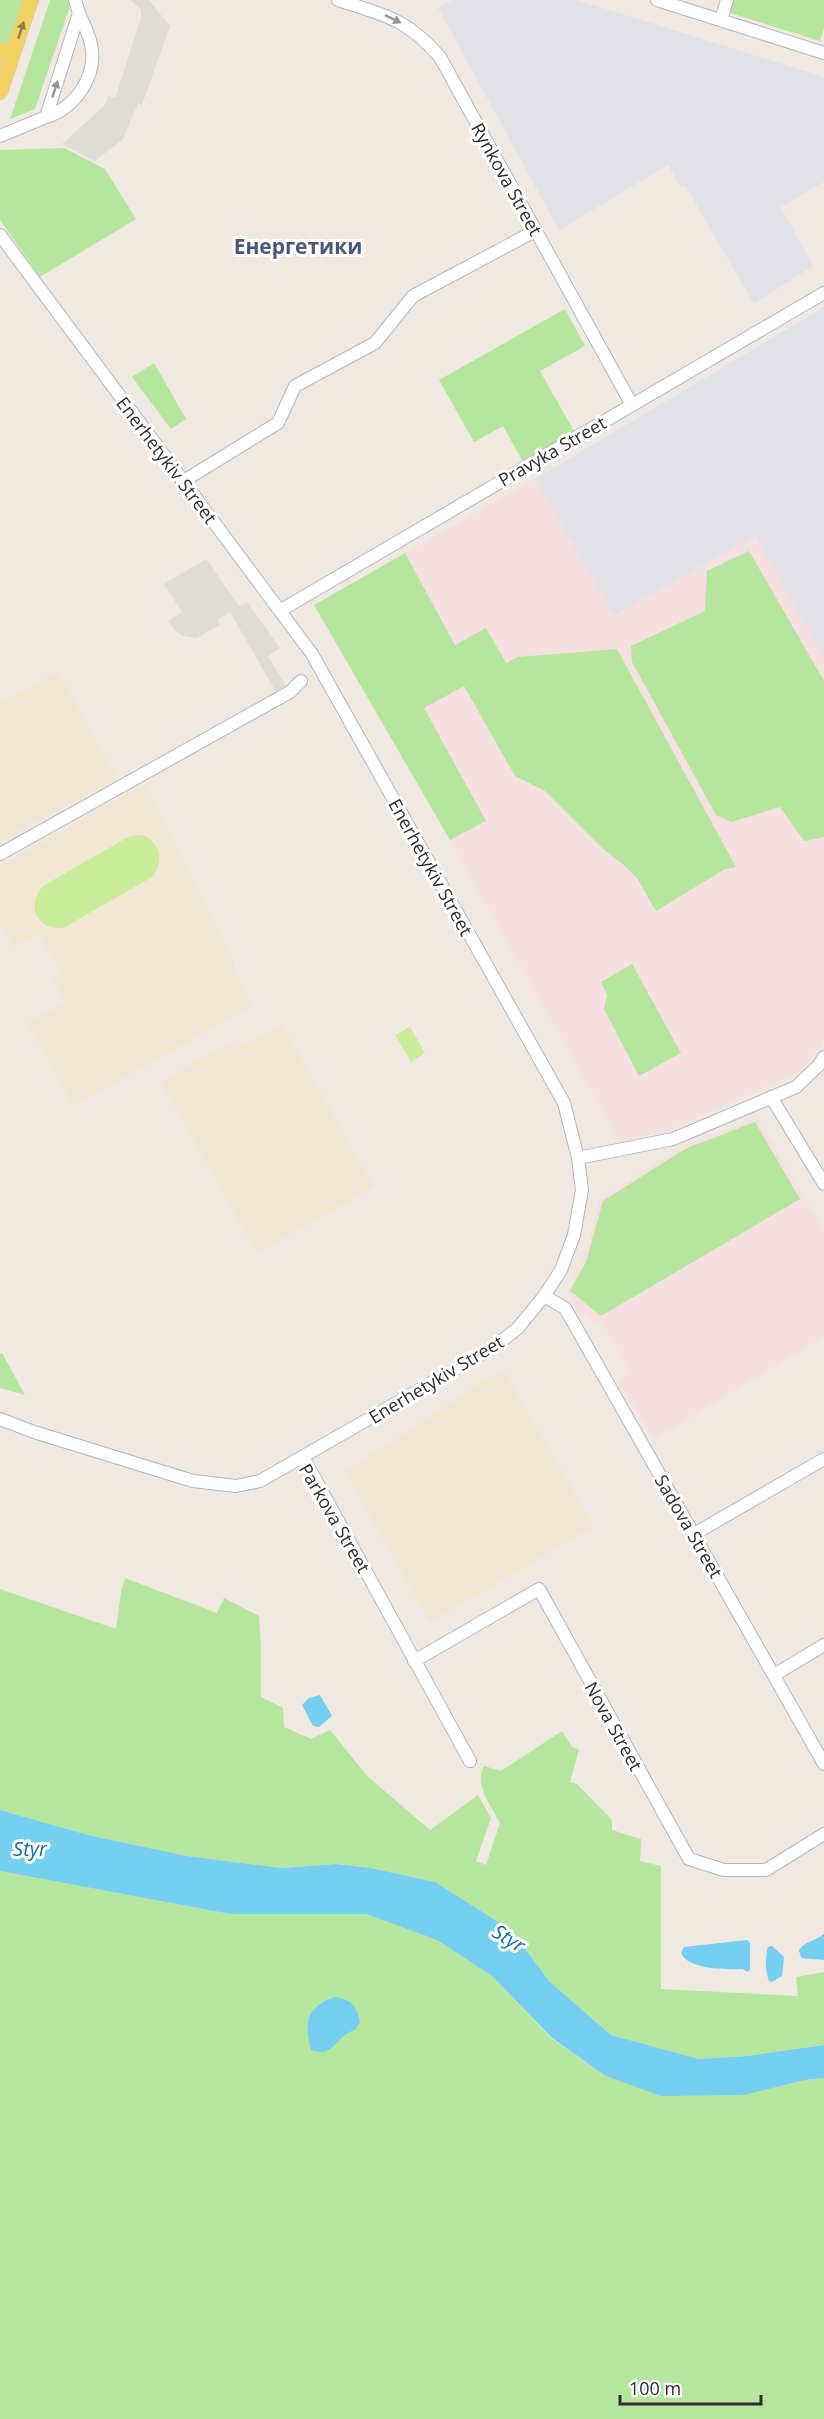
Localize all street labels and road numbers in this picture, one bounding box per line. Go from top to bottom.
street label: Rynkova Street [466,118,548,240]
street label: Enerhetykiv Street [111,392,223,528]
street label: Pravyka Street [494,410,610,492]
street label: Enerhetykiv Street [383,794,479,940]
street label: Enerhetykiv Street [364,1329,508,1429]
street label: Parkova Street [294,1459,376,1577]
street label: Sadova Street [650,1470,728,1582]
street label: Nova Street [580,1677,648,1775]

